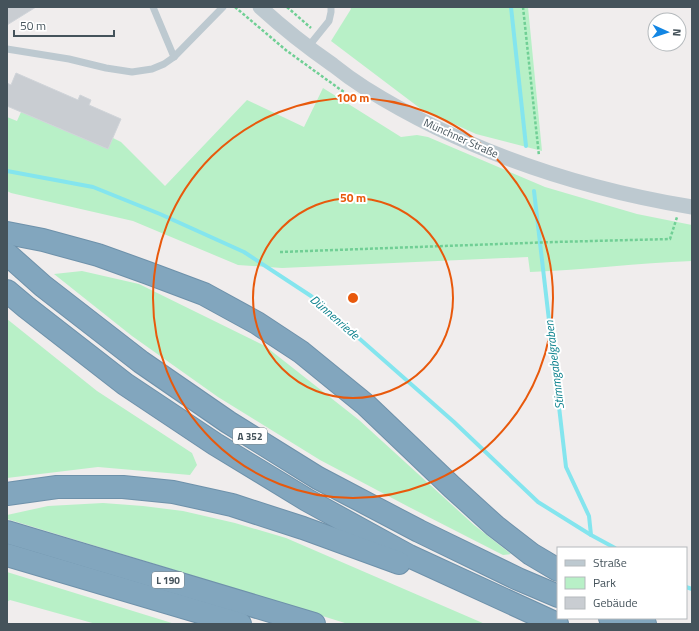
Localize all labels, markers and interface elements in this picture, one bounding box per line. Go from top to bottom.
scale bar [14,12,114,38]
north arrow [647,12,687,52]
text: 50 m [20,16,46,35]
text: N [669,28,685,37]
text: 100 m [337,88,369,107]
street label: Münchner Straße [421,114,501,162]
text: 50 m [340,188,366,207]
water label: Dünnenriede [306,290,365,345]
centre of rings [346,291,360,305]
water label: Stimmgabelgraben [539,319,569,410]
road number: A 352 [233,428,267,444]
legend [557,547,687,619]
text: Straße [593,553,627,572]
road number: L 190 [152,572,184,588]
text: Park [593,573,616,592]
text: Gebäude [593,593,638,612]

